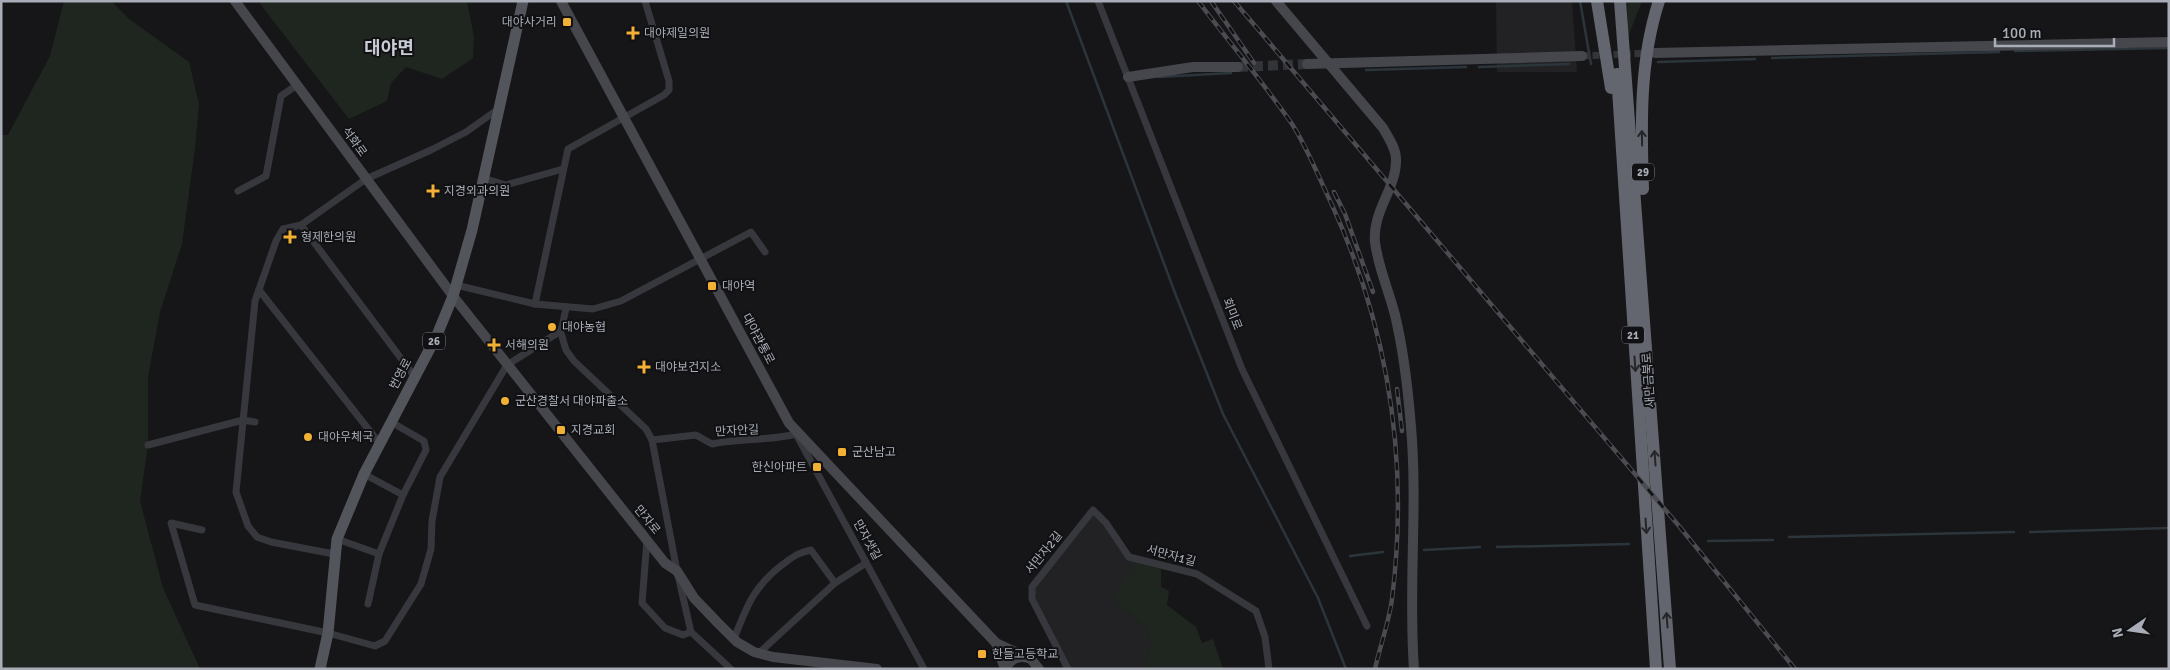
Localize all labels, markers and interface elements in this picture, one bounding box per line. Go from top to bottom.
place label: 대야사거리 [502,15,557,30]
scale bar [1995,15,2114,47]
marker: 대야사거리 [561,16,573,28]
text: 100 m [2002,24,2042,42]
marker: 대야제일의원 [626,26,640,40]
place label: 대야제일의원 [644,26,710,41]
district label: 대야면 [364,37,414,59]
street label: 석화로 [338,124,370,160]
one-way arrow [1637,130,1647,146]
road number: 29 [1632,163,1654,180]
marker: 지경외과의원 [426,184,440,198]
place label: 지경외과의원 [444,184,510,199]
marker: 형제한의원 [283,230,297,244]
place label: 형제한의원 [301,230,356,245]
place label: 대야역 [722,279,755,294]
marker: 대야역 [706,280,718,292]
street label: 회미로 [1219,296,1245,332]
street label: 대야관통로 [738,311,778,367]
place label: 대야농협 [562,320,606,335]
marker: 대야농협 [546,321,558,333]
road number: 21 [1622,326,1644,344]
road number: 26 [423,332,445,350]
marker: 서해의원 [487,338,501,352]
place label: 서해의원 [505,338,549,353]
street label: 새만금북로 [1640,352,1658,408]
street label: 번영로 [387,356,415,392]
one-way arrow [1630,356,1639,372]
marker: 대야보건지소 [637,360,651,374]
place label: 대야보건지소 [655,360,721,375]
place label: 군산경찰서 대야파출소 [515,394,628,409]
marker: 군산경찰서 대야파출소 [499,395,511,407]
street label: 만자안길 [715,422,759,440]
place label: 지경교회 [571,423,615,438]
marker: 지경교회 [555,424,567,436]
place label: 대야우체국 [318,430,373,445]
marker: 대야우체국 [302,431,314,443]
place label: 군산남고 [852,445,896,460]
marker: 군산남고 [836,446,848,458]
one-way arrow [1650,450,1660,466]
place label: 한신아파트 [752,460,807,475]
marker: 한신아파트 [811,461,823,473]
street label: 만자로 [631,502,663,538]
street label: 만자샛길 [850,517,884,563]
one-way arrow [1641,518,1651,534]
street label: 서만자2길 [1022,529,1066,577]
street label: 서만자1길 [1145,542,1197,570]
north arrow [2105,605,2155,655]
one-way arrow [1662,612,1671,628]
text: N [2108,626,2127,639]
place label: 한들고등학교 [992,647,1058,662]
marker: 한들고등학교 [976,648,988,660]

